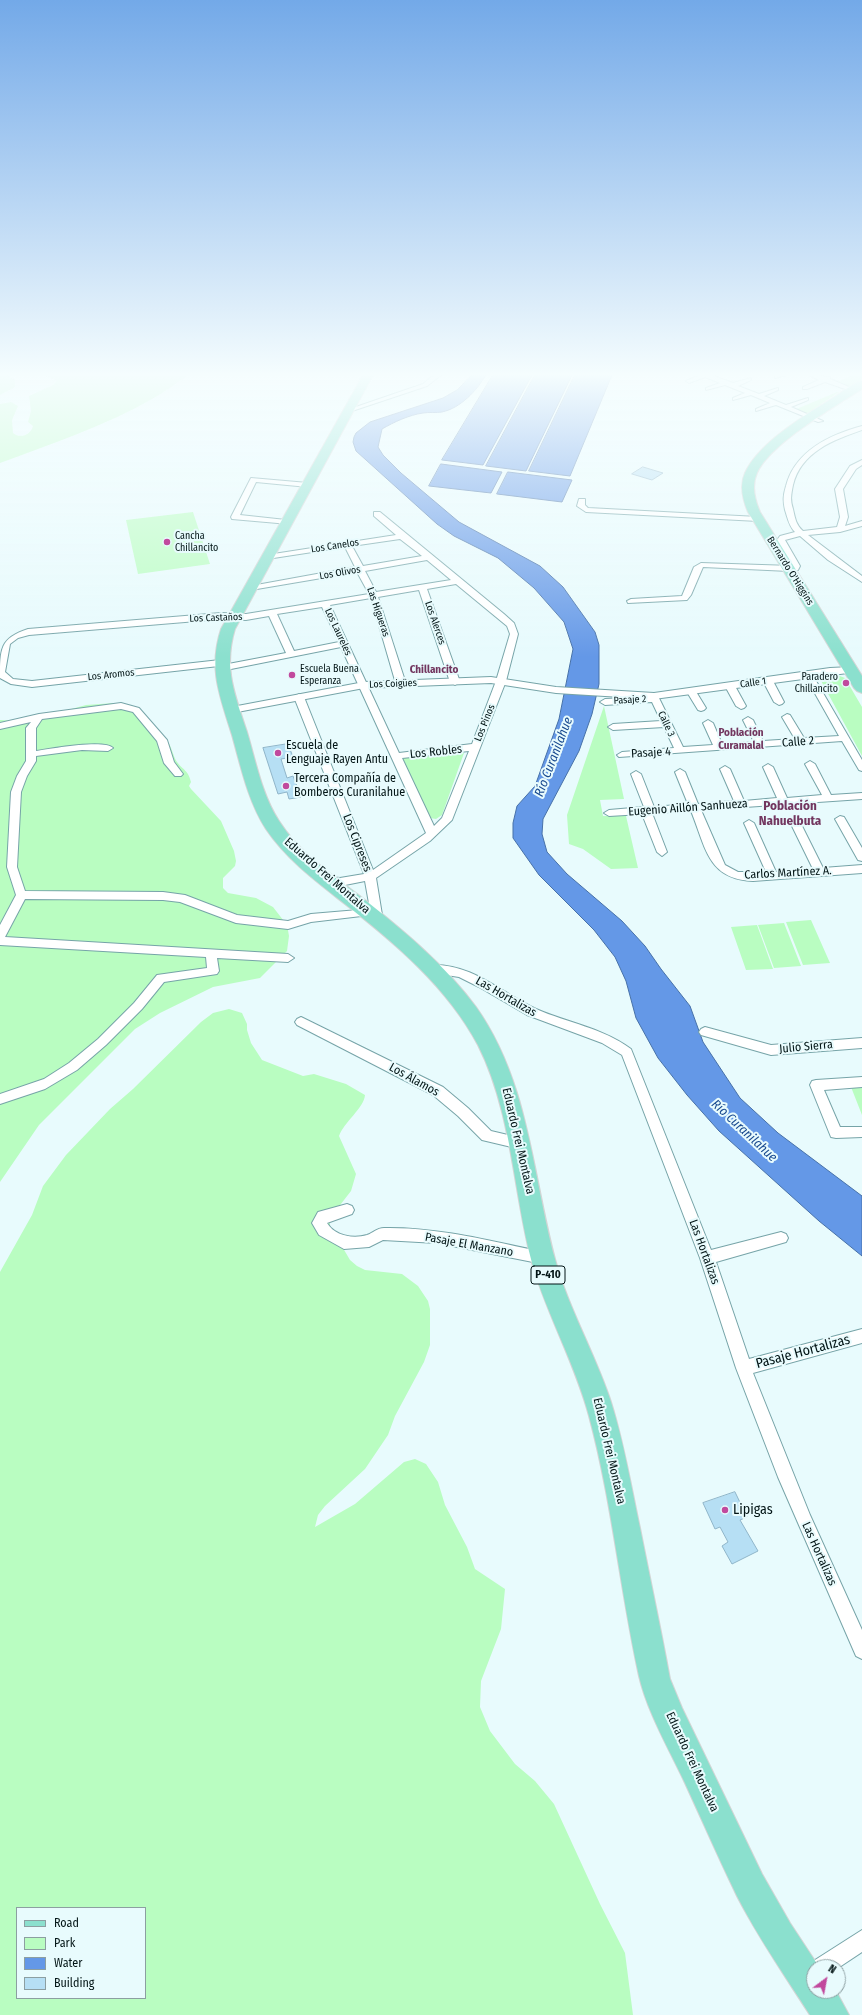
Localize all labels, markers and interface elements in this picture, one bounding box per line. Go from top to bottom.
place label: Cancha Chillancito [175,530,218,554]
street label: Bernardo O'Higgins [764,534,816,608]
street label: Los Canelos [310,536,360,556]
marker: Cancha Chillancito [162,537,172,547]
street label: Los Olivos [319,563,361,583]
street label: Las Higueras [364,586,392,638]
street label: Los Alerces [422,600,448,646]
street label: Los Laureles [322,607,354,657]
street label: Los Castaños [189,611,243,625]
place label: Escuela Buena Esperanza [300,663,359,686]
district label: Chillancito [410,663,458,677]
street label: Los Aromos [87,667,135,683]
marker: Escuela Buena Esperanza [287,670,297,680]
place label: Paradero Chillancito [795,671,838,694]
street label: Calle 1 [739,675,767,691]
street label: Los Coigües [369,677,417,691]
marker: Paradero Chillancito [841,678,851,688]
street label: Pasaje 2 [613,693,647,707]
street label: Los Pinos [472,703,498,743]
street label: Calle 3 [655,709,677,739]
water label: Río Curanilahue [532,715,576,799]
district label: Población Curamalal [718,726,764,752]
street label: Calle 2 [781,733,815,751]
place label: Escuela de Lenguaje Rayen Antu [286,739,388,767]
street label: Los Robles [409,742,463,762]
street label: Pasaje 4 [631,745,671,761]
marker: Escuela de Lenguaje Rayen Antu [273,748,283,758]
place label: Tercera Compañía de Bomberos Curanilahue [294,772,405,800]
marker: Tercera Compañía de Bomberos Curanilahue [281,781,291,791]
street label: Eugenio Aillón Sanhueza [628,797,748,819]
district label: Población Nahuelbuta [759,798,821,829]
street label: Los Cipreses [339,812,375,874]
street label: Eduardo Frei Montalva [281,835,373,917]
street label: Carlos Martínez A. [744,864,832,882]
street label: Las Hortalizas [473,974,539,1020]
street label: Julio Sierra [779,1037,833,1057]
street label: Los Álamos [386,1060,442,1100]
street label: Eduardo Frei Montalva [499,1086,537,1196]
water label: Río Curanilahue [708,1097,780,1165]
street label: Las Hortalizas [686,1218,722,1286]
street label: Pasaje El Manzano [424,1230,514,1260]
road number: P-410 [531,1266,565,1284]
street label: Pasaje Hortalizas [754,1331,852,1373]
street label: Eduardo Frei Montalva [590,1396,628,1506]
place label: Lipigas [733,1502,773,1518]
marker: Lipigas [720,1505,730,1515]
street label: Las Hortalizas [799,1520,839,1588]
street label: Eduardo Frei Montalva [663,1710,721,1814]
legend [16,1907,146,1999]
text: Road [54,1916,79,1930]
text: Park [54,1936,75,1950]
text: Water [54,1956,82,1970]
north arrow [806,1959,846,1999]
text: N [826,1962,838,1977]
text: Building [54,1976,94,1990]

